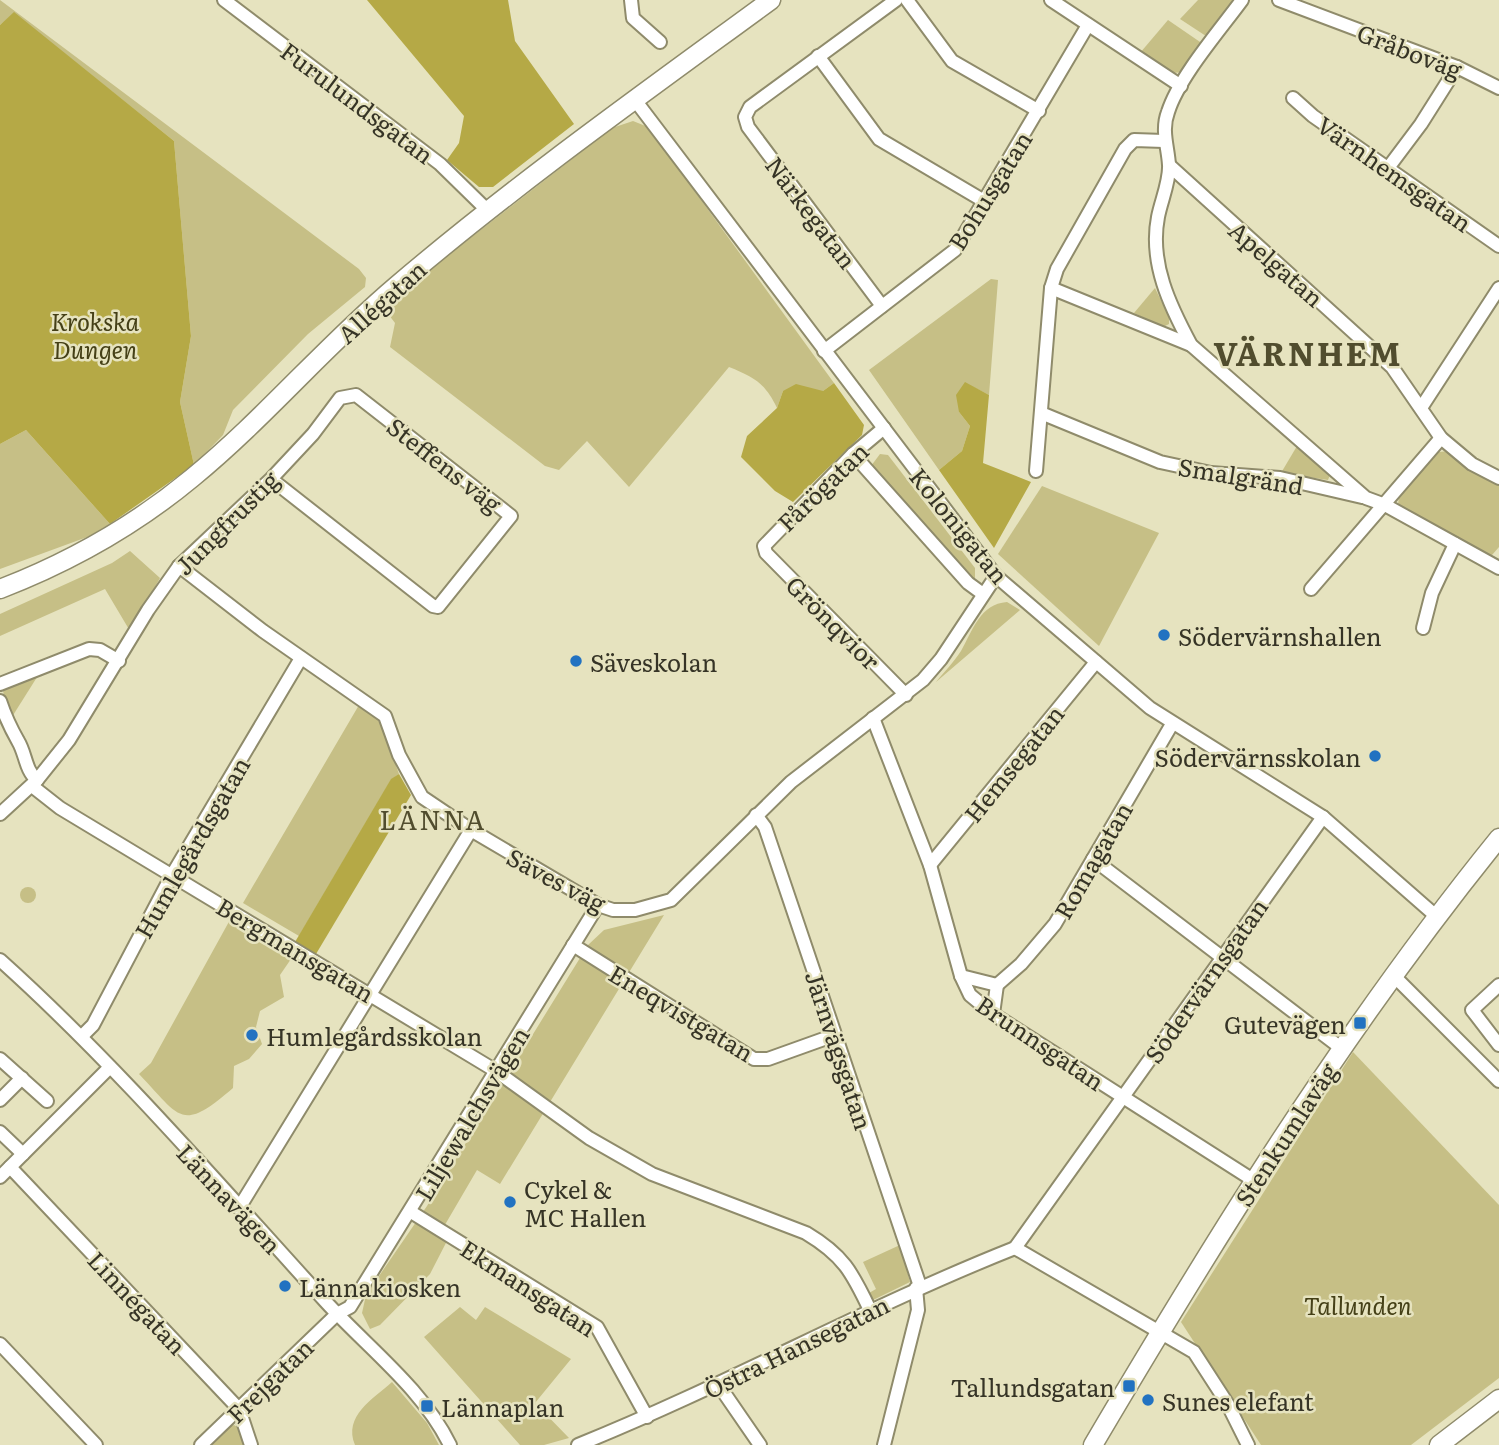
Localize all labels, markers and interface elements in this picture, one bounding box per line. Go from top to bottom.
street label: Gråboväg [1352,14,1468,86]
street label: Furulundsgatan [274,33,442,171]
street label: Värnhemsgatan [1311,107,1480,240]
street label: Bohusgatan [939,124,1039,256]
street label: Närkegatan [758,148,866,276]
street label: Apelgatan [1222,212,1332,314]
street label: Allégatan [329,251,433,351]
park label: Krokska Dungen [51,303,140,366]
district label: VÄRNHEM [1214,328,1402,376]
street label: Steffens väg [380,408,510,520]
street label: Fårögatan [768,433,876,539]
street label: Smalgränd [1176,448,1307,502]
street label: Kolonigatan [902,459,1018,591]
street label: Jungfrustig [166,462,286,582]
street label: Grönqvior [779,567,889,677]
place label: Södervärnshallen [1178,618,1382,653]
marker: Södervärnshallen [1156,627,1172,643]
place label: Säveskolan [590,644,717,679]
marker: Säveskolan [568,653,584,669]
street label: Hemsegatan [955,697,1071,829]
place label: Södervärnsskolan [1155,739,1361,774]
marker: Södervärnsskolan [1367,748,1383,764]
street label: Humlegårdsgatan [125,750,257,944]
street label: Romagatan [1044,795,1140,925]
district label: LÄNNA [380,799,486,838]
street label: Säves väg [501,838,613,920]
street label: Bergmansgatan [210,888,382,1010]
street label: Södervärnsgatan [1135,890,1275,1070]
street label: Eneqvistgatan [603,955,761,1069]
street label: Järnvägsgatan [798,966,882,1134]
street label: Brunnsgatan [970,986,1112,1098]
place label: Gutevägen [1224,1006,1346,1041]
marker: Gutevägen [1352,1015,1368,1031]
place label: Humlegårdsskolan [266,1018,483,1053]
street label: Liljewalchsvägen [405,1019,537,1207]
marker: Humlegårdsskolan [244,1027,260,1043]
street label: Stenkumlaväg [1225,1055,1345,1213]
street label: Lännavägen [170,1135,290,1261]
place label: Cykel & MC Hallen [524,1171,647,1234]
marker: Cykel & MC Hallen [502,1194,518,1210]
street label: Ekmansgatan [454,1230,604,1344]
street label: Linnégatan [81,1242,195,1362]
place label: Lännakiosken [299,1269,461,1304]
marker: Lännakiosken [277,1278,293,1294]
street label: Östra Hansegatan [697,1286,895,1406]
park label: Tallunden [1304,1287,1412,1322]
street label: Frejgatan [218,1330,320,1430]
place label: Tallundsgatan [950,1369,1115,1404]
marker: Tallundsgatan [1121,1378,1137,1394]
place label: Sunes elefant [1162,1383,1314,1418]
place label: Lännaplan [441,1389,564,1424]
marker: Sunes elefant [1140,1392,1156,1408]
marker: Lännaplan [419,1398,435,1414]

